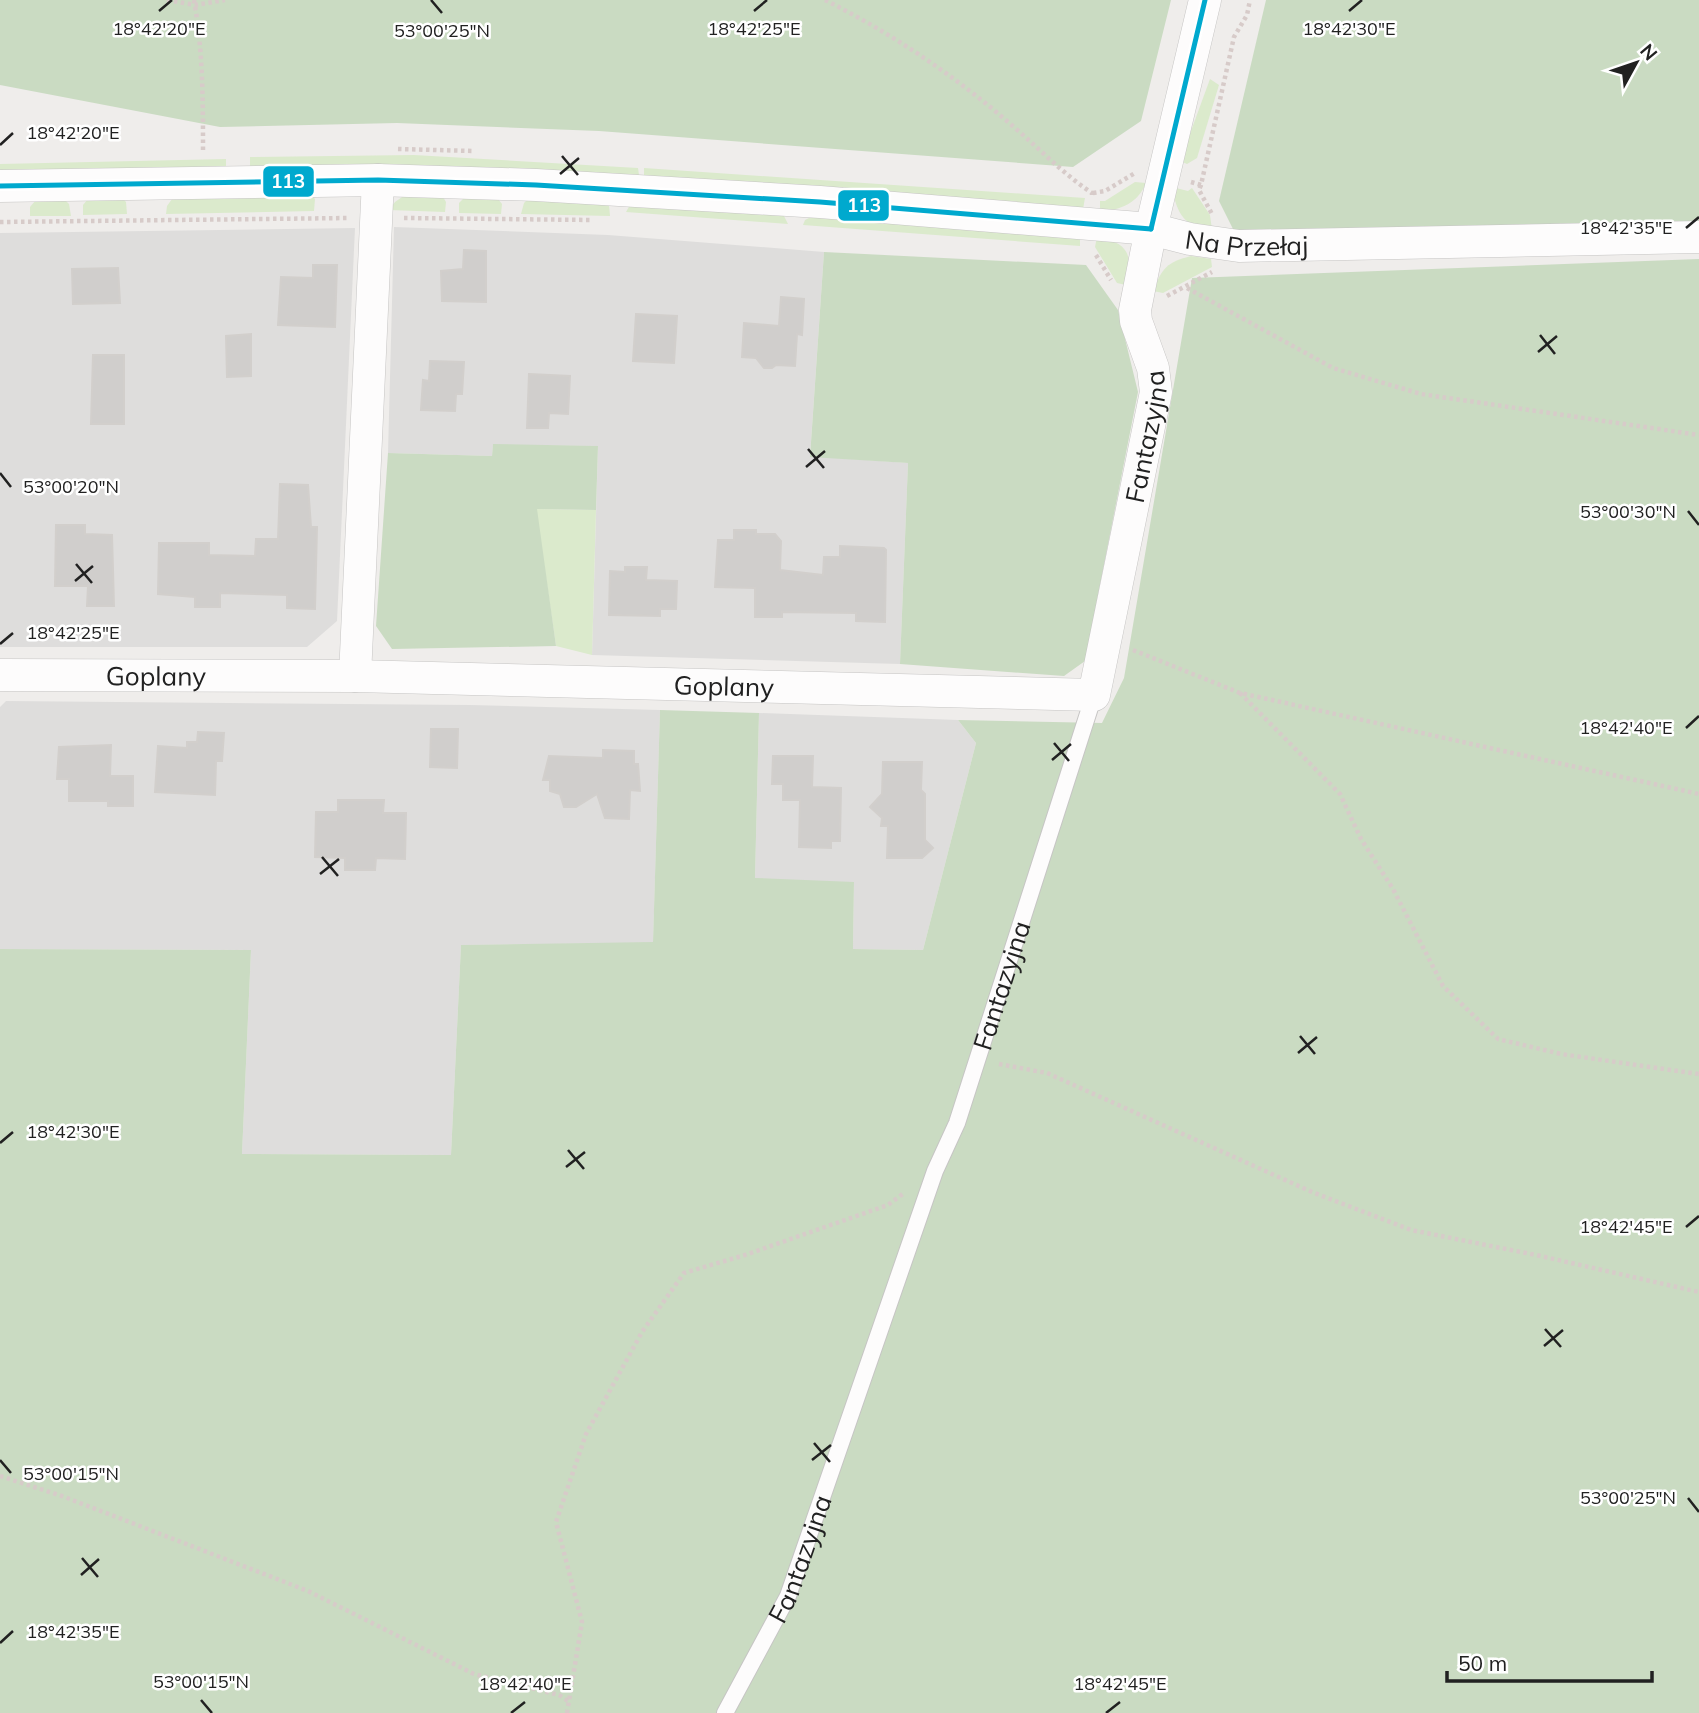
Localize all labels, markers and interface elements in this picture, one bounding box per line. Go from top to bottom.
text: 18°42'20"E [112,17,206,40]
text: 18°42'25"E [707,17,801,40]
text: 18°42'30"E [1302,17,1396,40]
text: 53°00'25"N [394,19,490,42]
north arrow [1601,28,1671,98]
text: N [1635,39,1663,65]
text: 18°42'20"E [26,121,120,144]
line badge: 113 [262,165,315,198]
text: 113 [271,169,305,193]
line badge: 113 [837,189,890,222]
text: 113 [847,193,881,217]
text: 18°42'35"E [1579,216,1673,239]
street label: Na Przełaj [1183,222,1309,263]
street label: Fantazyjna [1117,369,1173,505]
text: 53°00'20"N [23,475,119,498]
text: 53°00'30"N [1580,500,1676,523]
text: 18°42'25"E [26,621,120,644]
street label: Goplany [106,659,206,692]
street label: Goplany [673,668,775,703]
text: 18°42'40"E [1579,716,1673,739]
street label: Fantazyjna [965,916,1037,1054]
text: 18°42'30"E [26,1120,120,1143]
text: 18°42'45"E [1579,1215,1673,1238]
text: 53°00'15"N [23,1462,119,1485]
text: 53°00'25"N [1580,1486,1676,1509]
street label: Fantazyjna [760,1490,838,1628]
text: 18°42'35"E [26,1620,120,1643]
scale bar [1447,1640,1652,1684]
text: 50 m [1458,1650,1507,1676]
text: 53°00'15"N [153,1670,249,1693]
text: 18°42'40"E [478,1672,572,1695]
text: 18°42'45"E [1073,1672,1167,1695]

